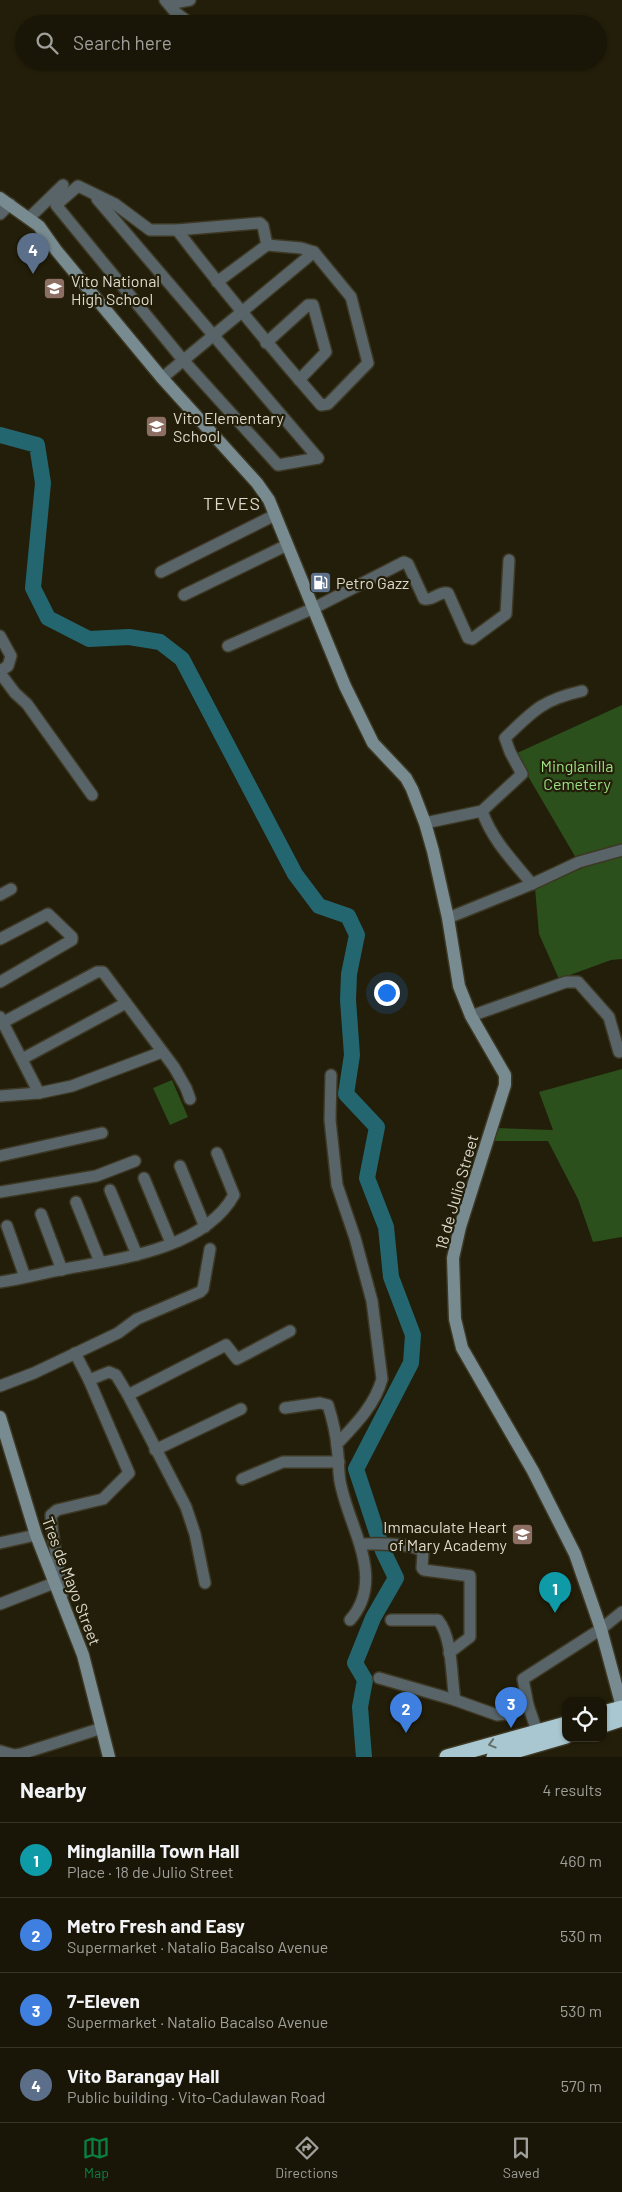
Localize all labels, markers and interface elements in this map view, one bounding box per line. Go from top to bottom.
search box [15,15,607,70]
icon: search [33,29,61,57]
text: Search here [73,31,172,54]
pin: 4 [17,233,49,274]
place label: Vito National High School [71,271,160,308]
school or university icon: Vito National High School [43,277,67,301]
place label: Vito Elementary School [173,408,284,445]
school or university icon: Vito Elementary School [145,414,169,438]
district label: TEVES [203,492,261,514]
fuel station icon: Petro Gazz [308,570,332,594]
place label: Petro Gazz [336,573,409,592]
park label: Minglanilla Cemetery [541,756,613,793]
your location [374,980,400,1006]
street label: 18 de Julio Street [430,1132,482,1252]
street label: Tres de Mayo Street [39,1514,105,1648]
place label: Immaculate Heart of Mary Academy [383,1517,508,1554]
school or university icon: Immaculate Heart of Mary Academy [511,1523,535,1547]
pin: 1 [539,1572,571,1613]
pin: 3 [495,1687,527,1728]
pin: 2 [390,1692,422,1733]
map controls [562,1697,607,1742]
button: locate [562,1697,607,1742]
one-way arrow [489,1739,497,1749]
text: Nearby [20,1777,86,1802]
text: 4 results [542,1780,602,1799]
text: Minglanilla Town Hall [67,1839,239,1862]
text: 1 [33,1851,39,1870]
text: 460 m [559,1851,602,1870]
text: Place · 18 de Julio Street [67,1862,234,1881]
text: Metro Fresh and Easy [67,1914,245,1937]
text: 2 [32,1926,40,1945]
text: 530 m [560,1926,602,1945]
text: Supermarket · Natalio Bacalso Avenue [67,1937,328,1956]
text: 7-Eleven [67,1989,140,2012]
text: 3 [32,2001,40,2020]
text: 530 m [560,2001,602,2020]
text: Supermarket · Natalio Bacalso Avenue [67,2012,328,2031]
text: Vito Barangay Hall [67,2064,219,2087]
text: 4 [31,2076,41,2095]
text: 570 m [561,2076,602,2095]
text: Public building · Vito-Cadulawan Road [67,2087,326,2106]
tab: Map [82,2134,110,2181]
tab: Directions [275,2134,338,2181]
tab: Saved [503,2134,540,2181]

